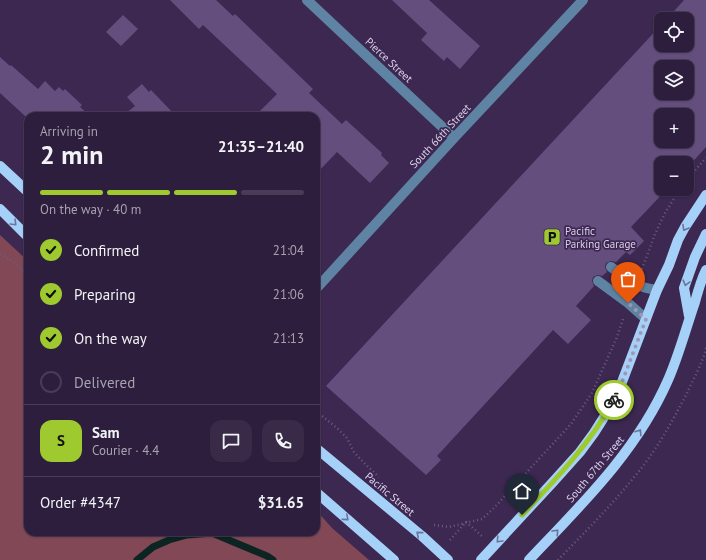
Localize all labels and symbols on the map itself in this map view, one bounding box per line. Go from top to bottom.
street label: Pierce Street [362,35,416,86]
street label: South 66th Street [407,101,474,171]
one-way arrow [9,218,17,226]
place label: Pacific Parking Garage [565,224,636,251]
one-way arrow [682,224,689,231]
parking icon: Pacific Parking Garage [542,227,562,247]
pin [611,262,645,303]
one-way arrow [683,280,691,287]
courier [594,380,634,420]
one-way arrow [635,429,642,436]
street label: South 67th Street [563,433,627,505]
street label: Pacific Street [362,469,418,519]
pin [505,474,539,515]
one-way arrow [341,513,348,520]
one-way arrow [551,529,558,536]
one-way arrow [417,532,424,539]
one-way arrow [496,535,504,543]

